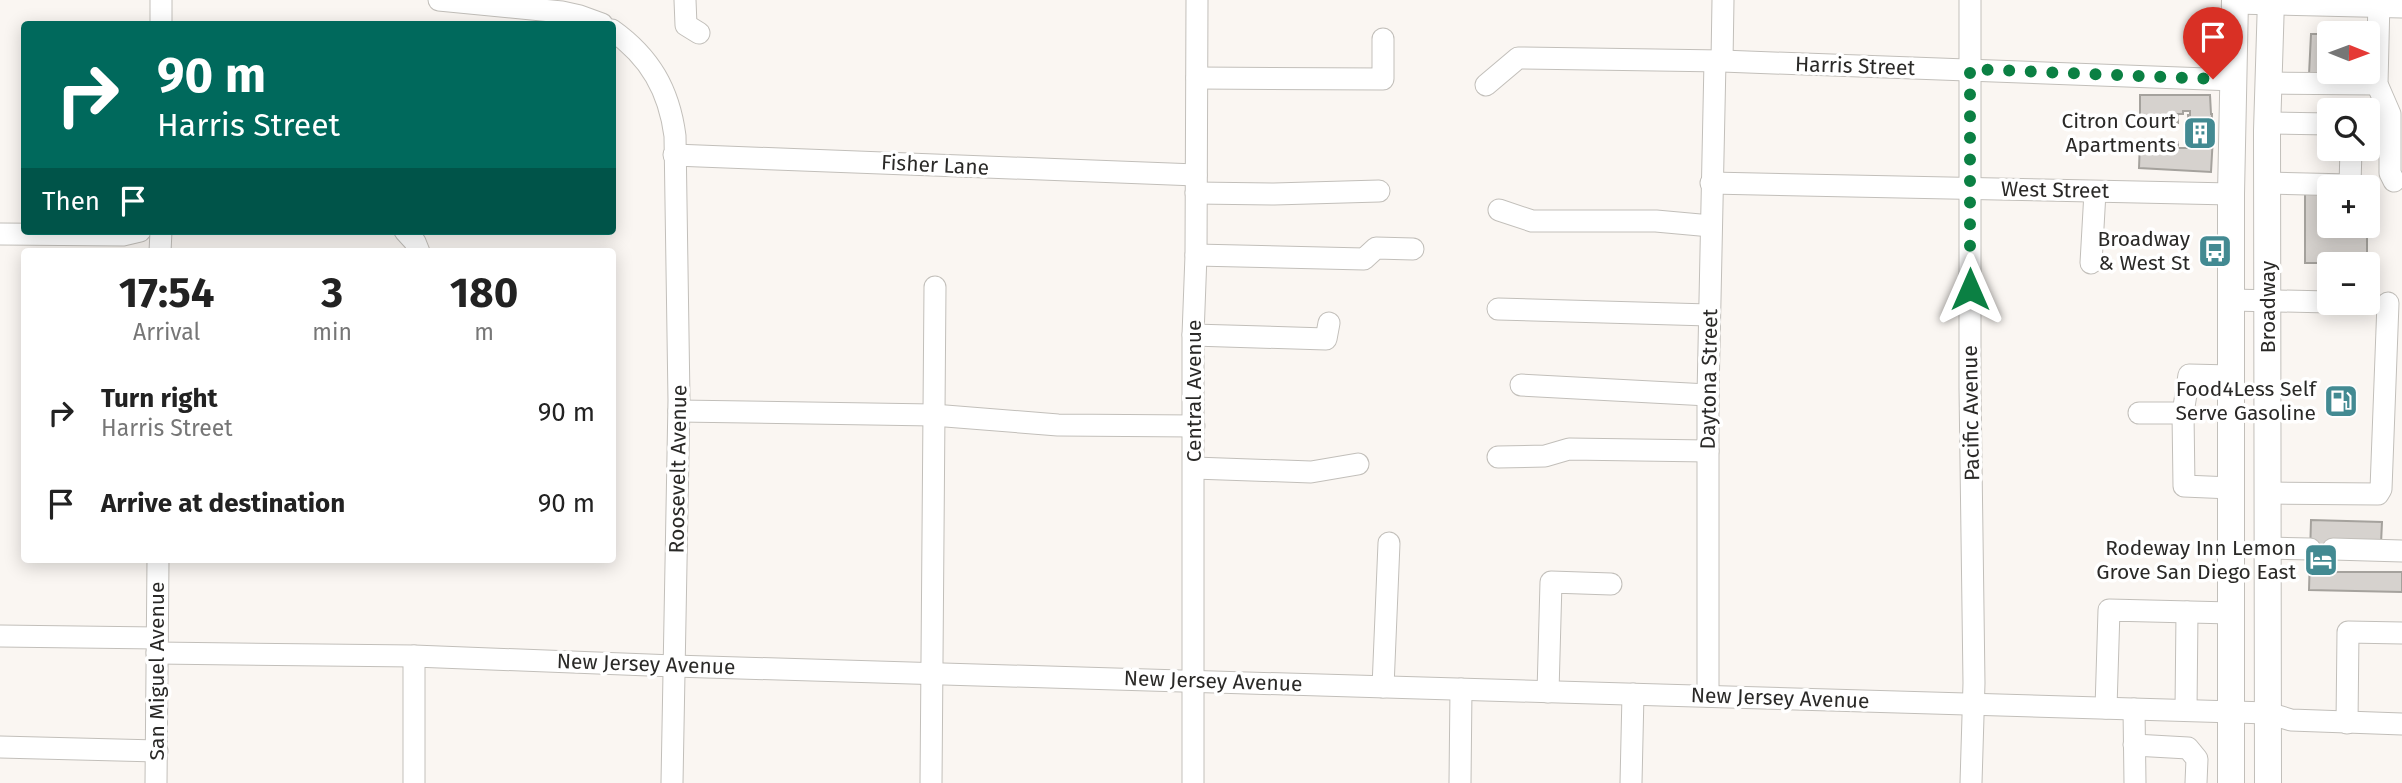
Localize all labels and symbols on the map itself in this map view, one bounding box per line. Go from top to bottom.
pin [2183,7,2243,79]
north arrow [2317,21,2380,84]
street label: Harris Street [1794,51,1916,81]
place label: Citron Court Apartments [2062,108,2176,158]
building icon: Citron Court Apartments [2181,114,2219,152]
street label: Fisher Lane [880,149,990,181]
street label: West Street [2001,176,2110,204]
place label: Broadway & West St [2097,226,2191,276]
bus stop icon: Broadway & West St [2196,232,2234,270]
position arrow [1933,252,2007,326]
street label: Broadway [2255,260,2281,353]
street label: Daytona Street [1695,308,1723,449]
street label: Central Avenue [1181,320,1207,462]
street label: Pacific Avenue [1957,345,1985,481]
place label: Food4Less Self Serve Gasoline [2175,376,2318,426]
fuel station icon: Food4Less Self Serve Gasoline [2322,382,2360,420]
street label: Roosevelt Avenue [664,384,692,554]
place label: Rodeway Inn Lemon Grove San Diego East [2096,535,2296,585]
hotel icon: Rodeway Inn Lemon Grove San Diego East [2302,541,2340,579]
street label: San Miguel Avenue [144,582,170,760]
street label: New Jersey Avenue [556,648,736,680]
street label: New Jersey Avenue [1123,665,1303,697]
street label: New Jersey Avenue [1690,682,1870,714]

